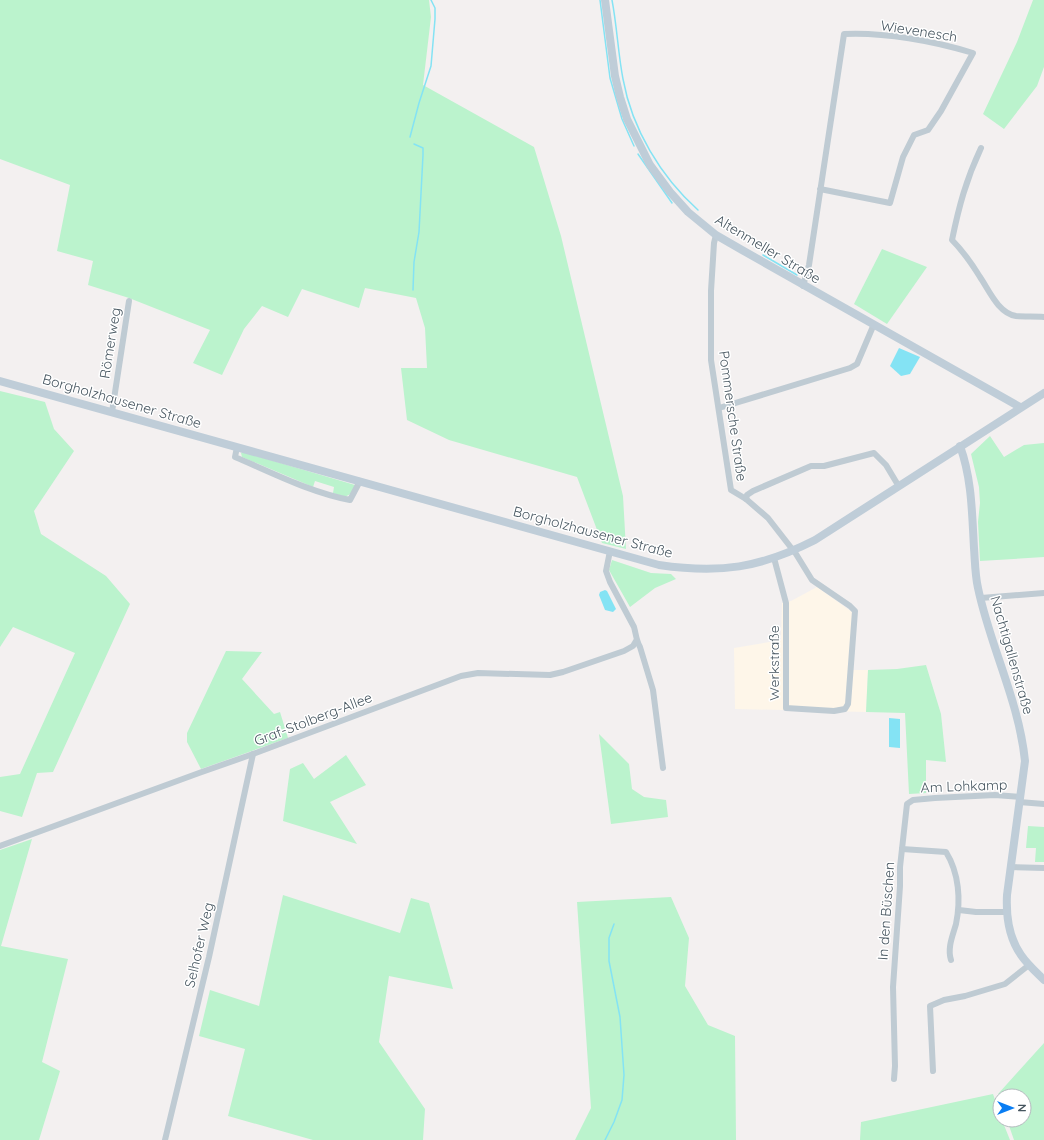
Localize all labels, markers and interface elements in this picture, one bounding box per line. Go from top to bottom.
street label: Wievenesch [879,16,959,46]
street label: Altenmeller Straße [712,210,824,288]
street label: Römerweg [96,306,124,380]
street label: Pommersche Straße [715,350,751,483]
street label: Borgholzhausener Straße [40,370,204,432]
street label: Borgholzhausener Straße [511,502,675,562]
street label: Nachtigallenstraße [986,594,1038,716]
street label: Werkstraße [765,625,783,701]
street label: Graf-Stolberg-Allee [251,688,375,750]
street label: Am Lohkamp [920,775,1008,797]
street label: In den Büschen [874,861,898,961]
street label: Selhofer Weg [180,901,218,989]
north arrow [992,1088,1032,1128]
text: N [1015,1104,1029,1112]

